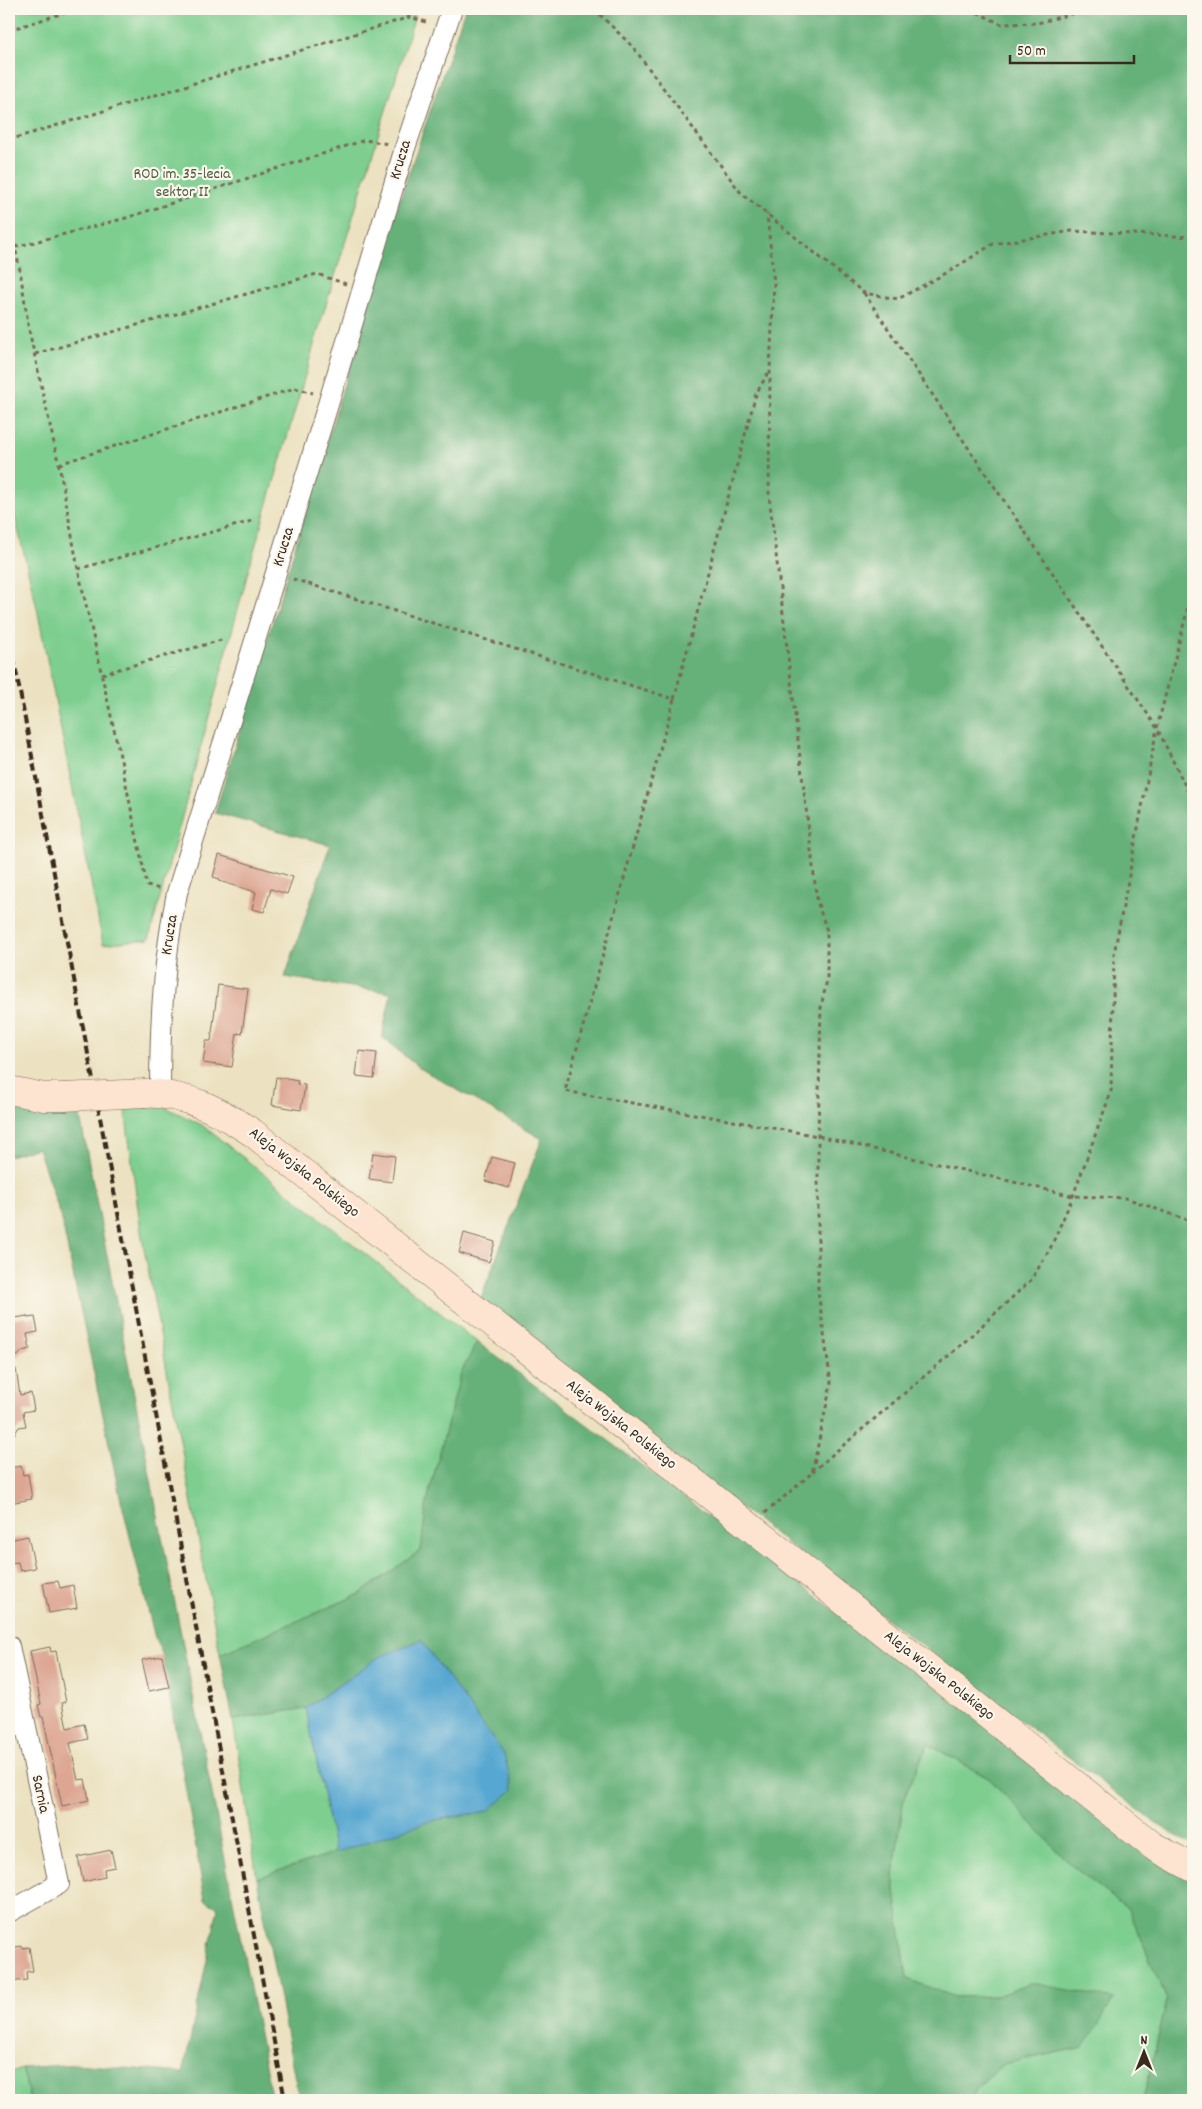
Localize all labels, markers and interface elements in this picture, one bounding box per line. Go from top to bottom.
scale bar [1010,32,1133,64]
text: 50 m [1017,41,1046,63]
street label: Krucza [384,137,418,183]
park label: ROD im. 35-lecia sektor II [134,163,231,204]
street label: Krucza [267,524,301,570]
street label: Krucza [155,913,185,957]
street label: Aleja Wojska Polskiego [244,1122,364,1224]
street label: Aleja Wojska Polskiego [561,1374,681,1476]
street label: Aleja Wojska Polskiego [879,1625,999,1727]
street label: Sarnia [25,1773,55,1816]
north arrow [1120,2026,1170,2076]
text: N [1141,2031,1148,2051]

